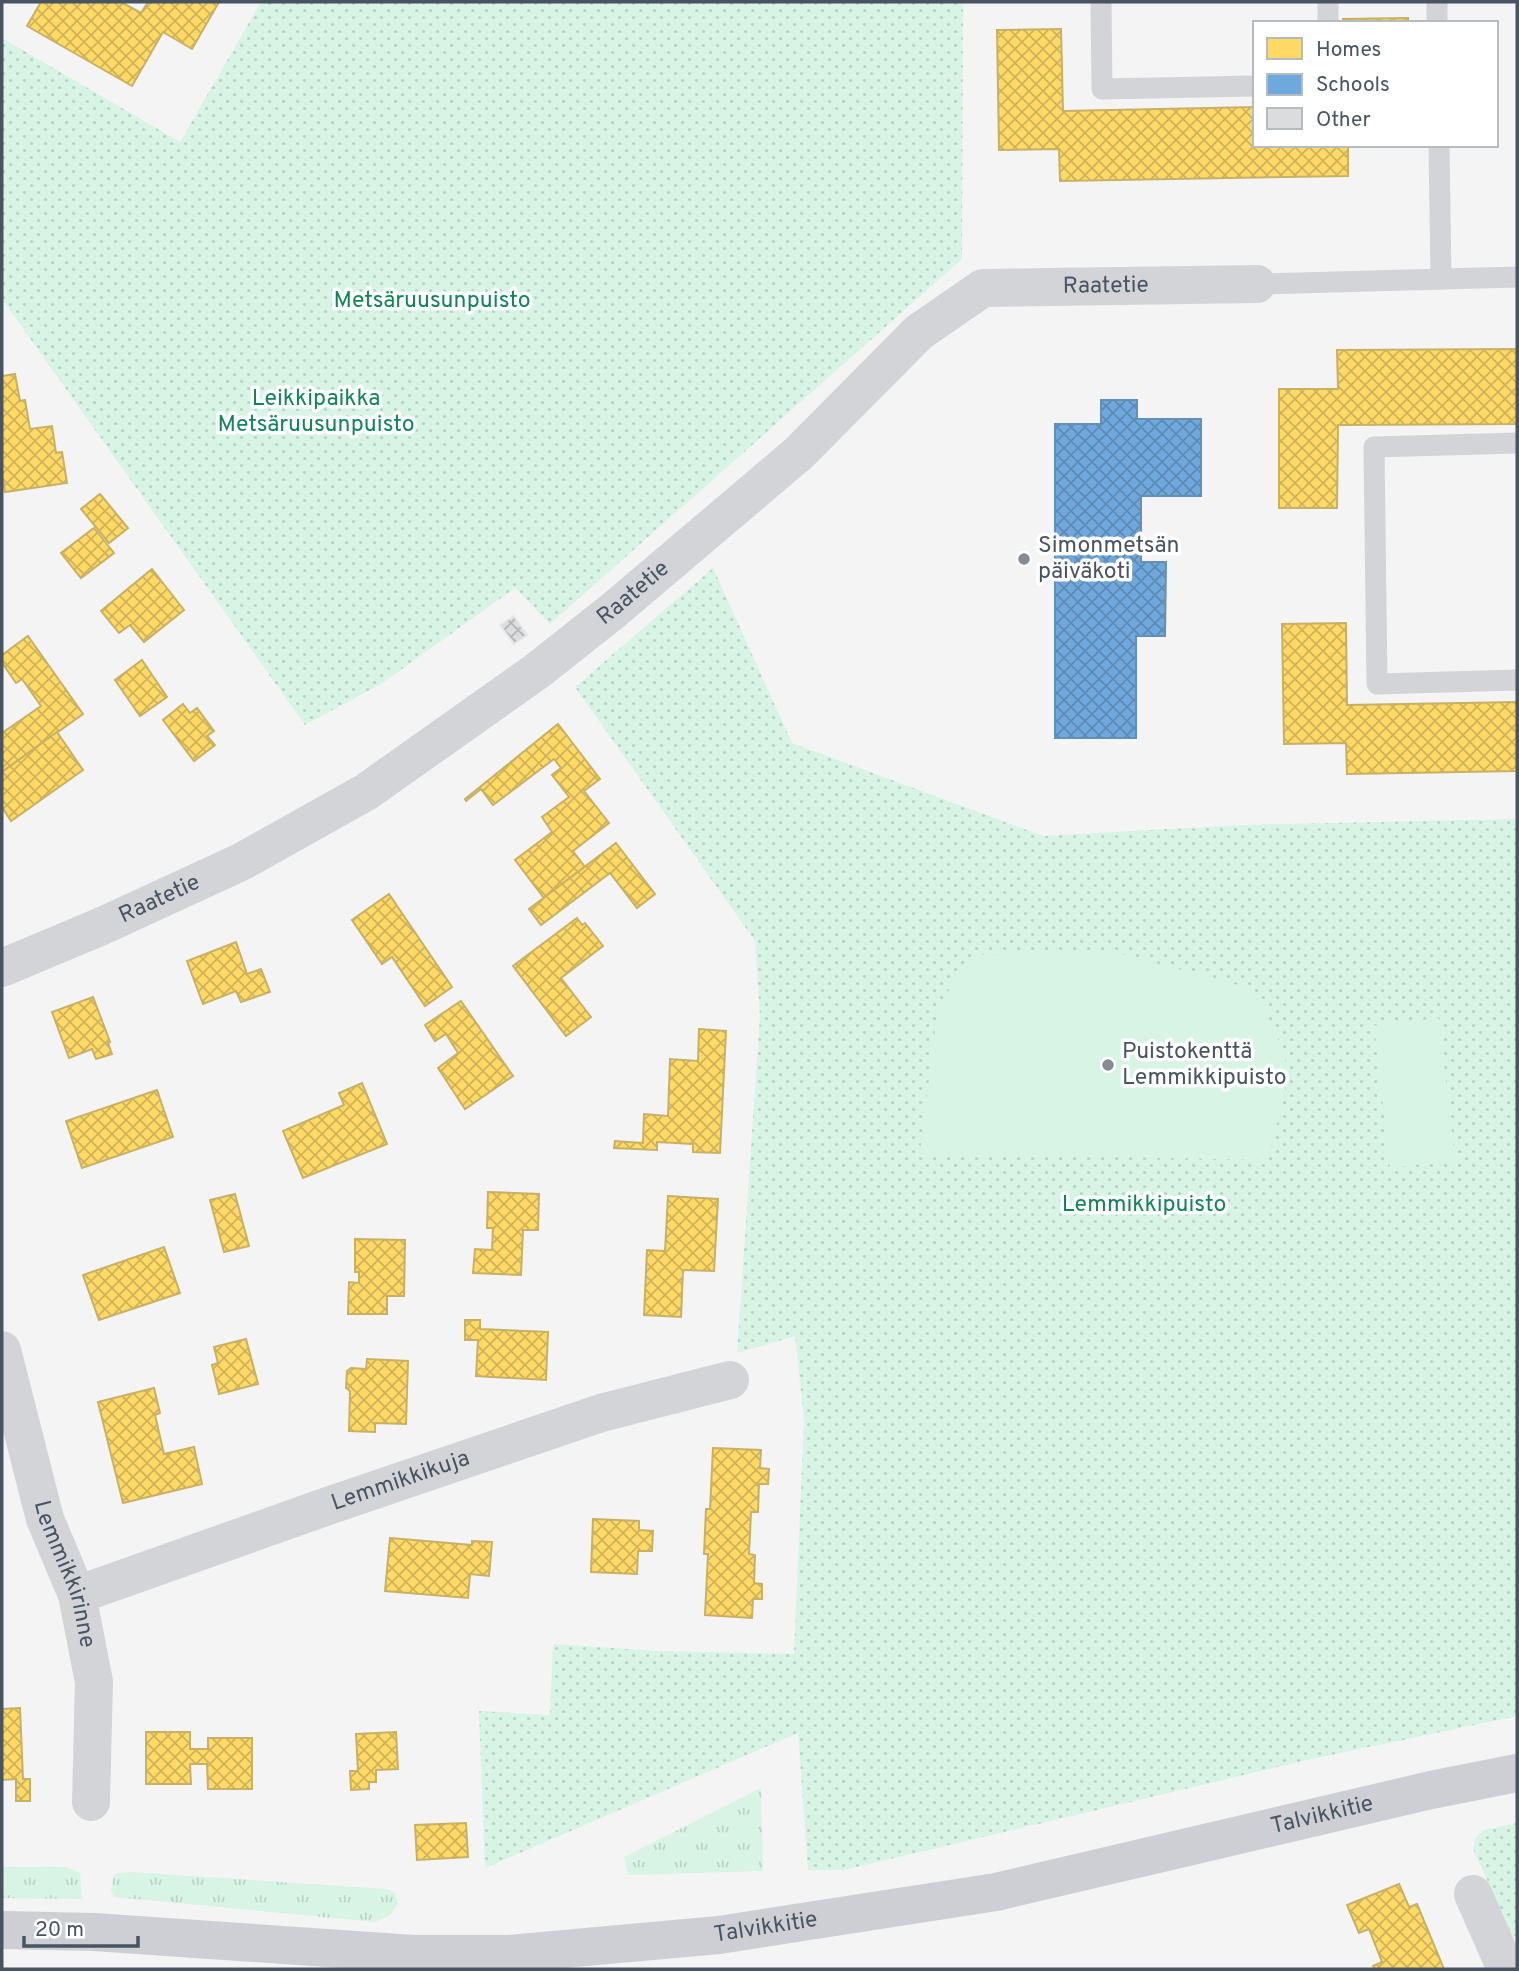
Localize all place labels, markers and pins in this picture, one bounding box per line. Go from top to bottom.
place label: Simonmetsän päiväkoti [1038,532,1179,587]
marker: Simonmetsän päiväkoti [1016,551,1032,567]
place label: Puistokenttä Lemmikkipuisto [1122,1038,1286,1093]
marker: Puistokenttä Lemmikkipuisto [1100,1057,1116,1073]

